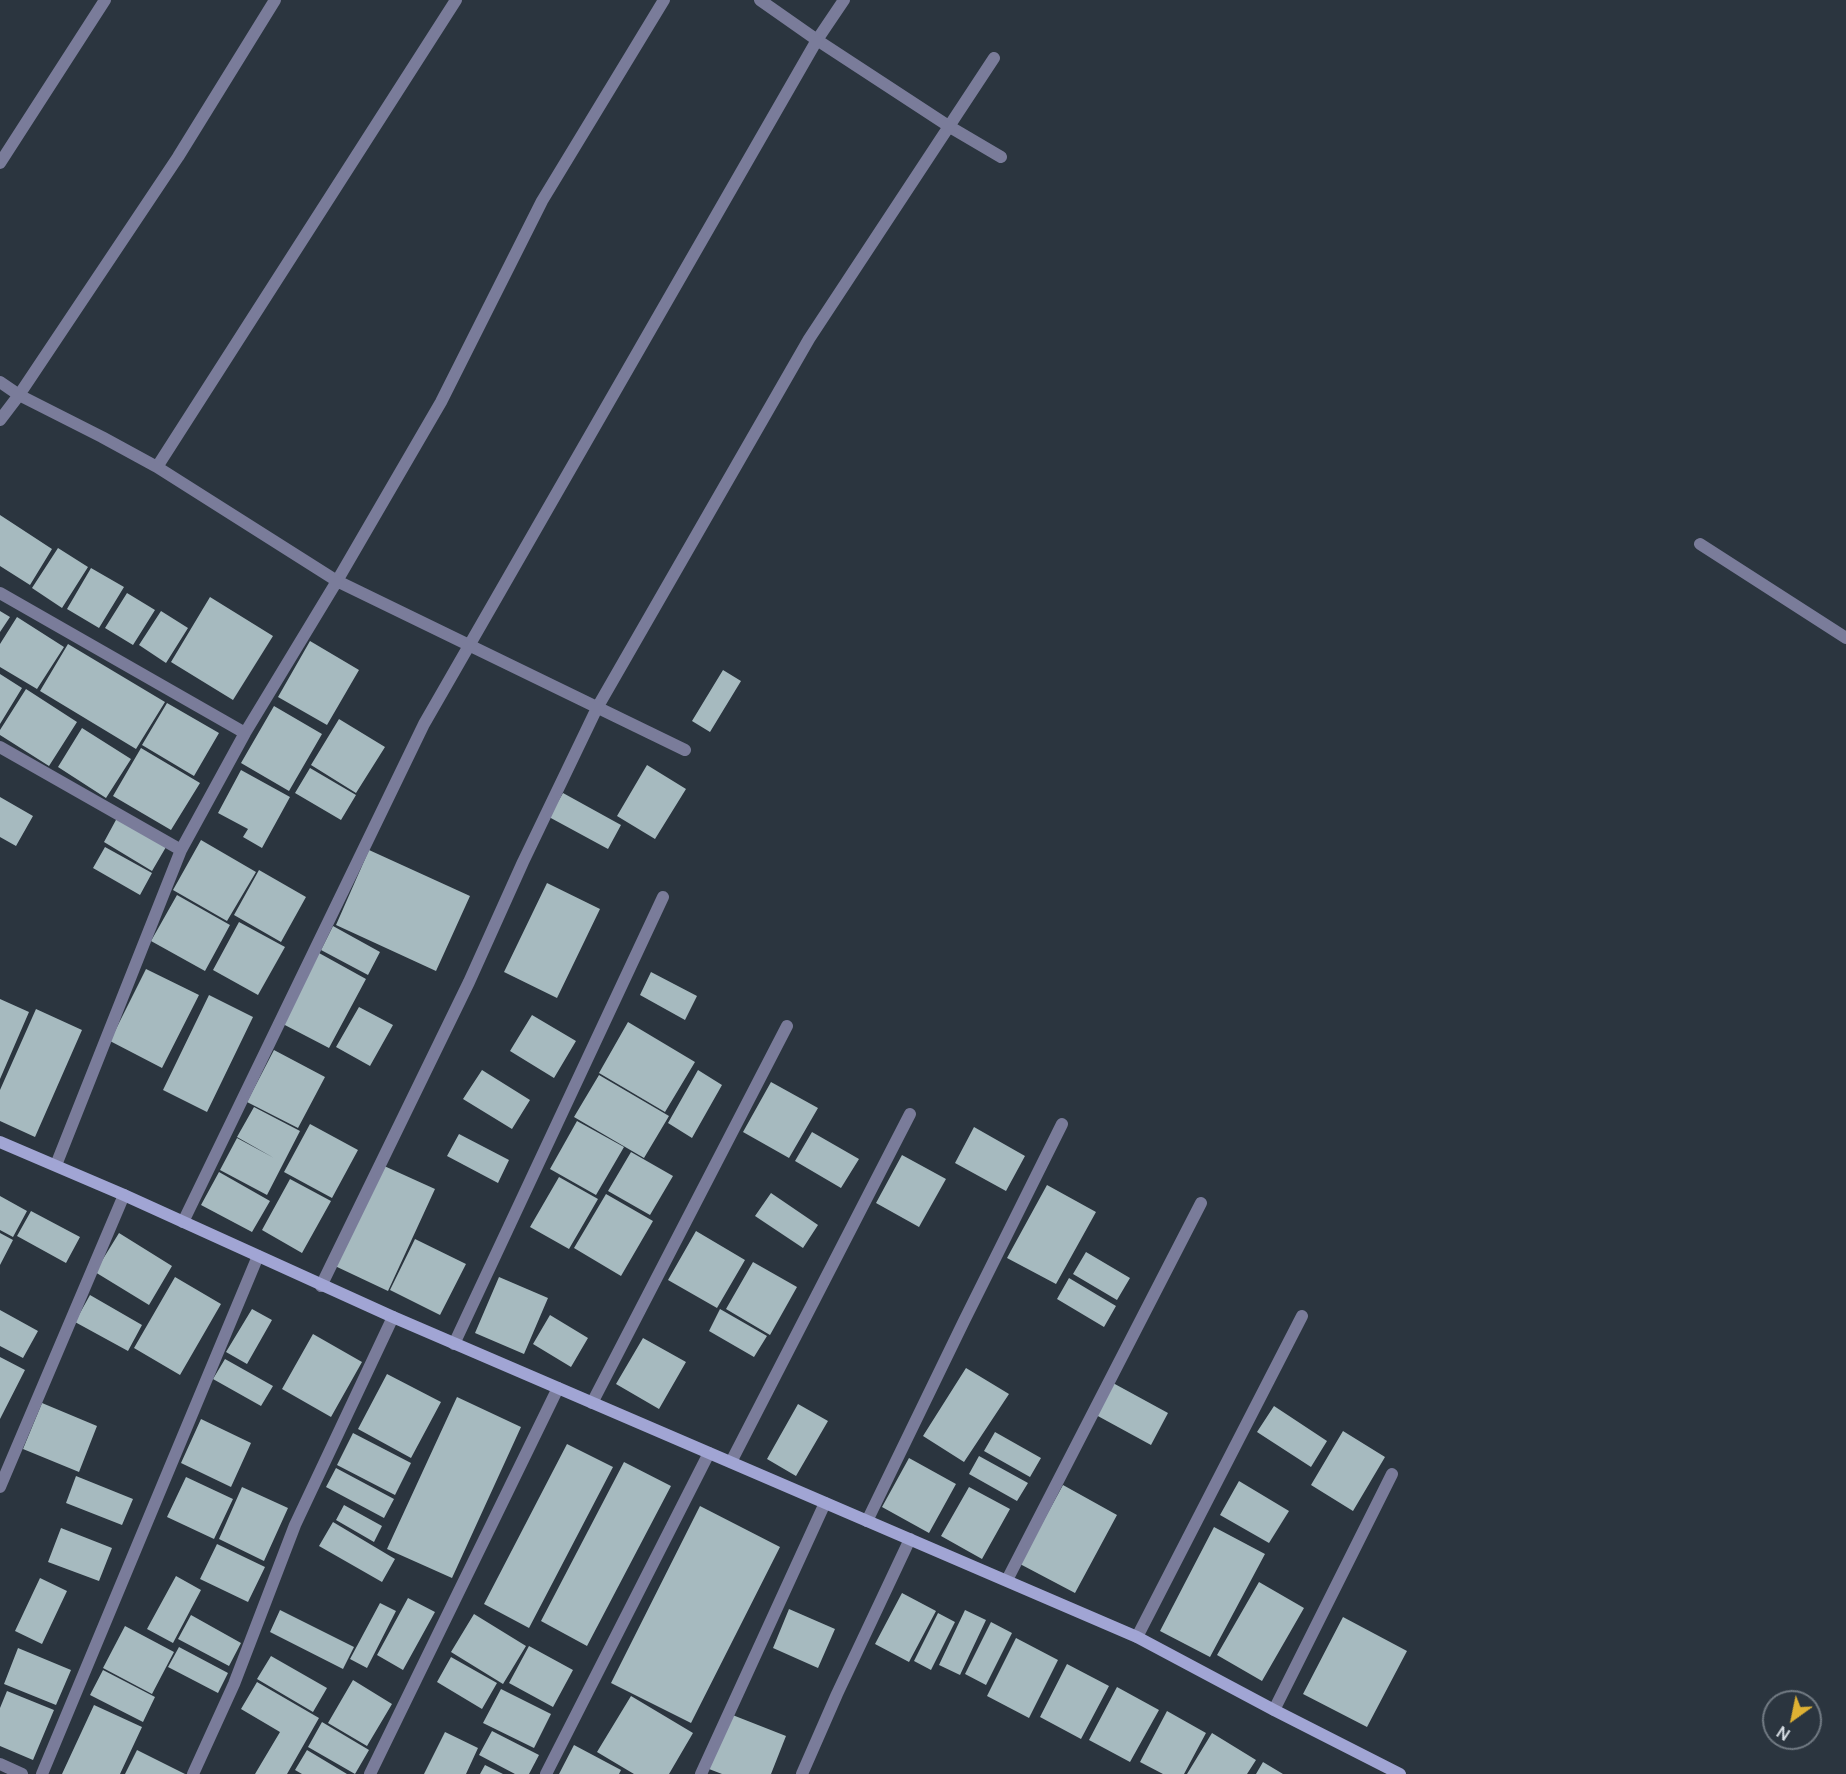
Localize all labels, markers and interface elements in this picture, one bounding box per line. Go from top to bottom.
north arrow [1762,1690,1822,1750]
text: N [1772,1721,1794,1746]

